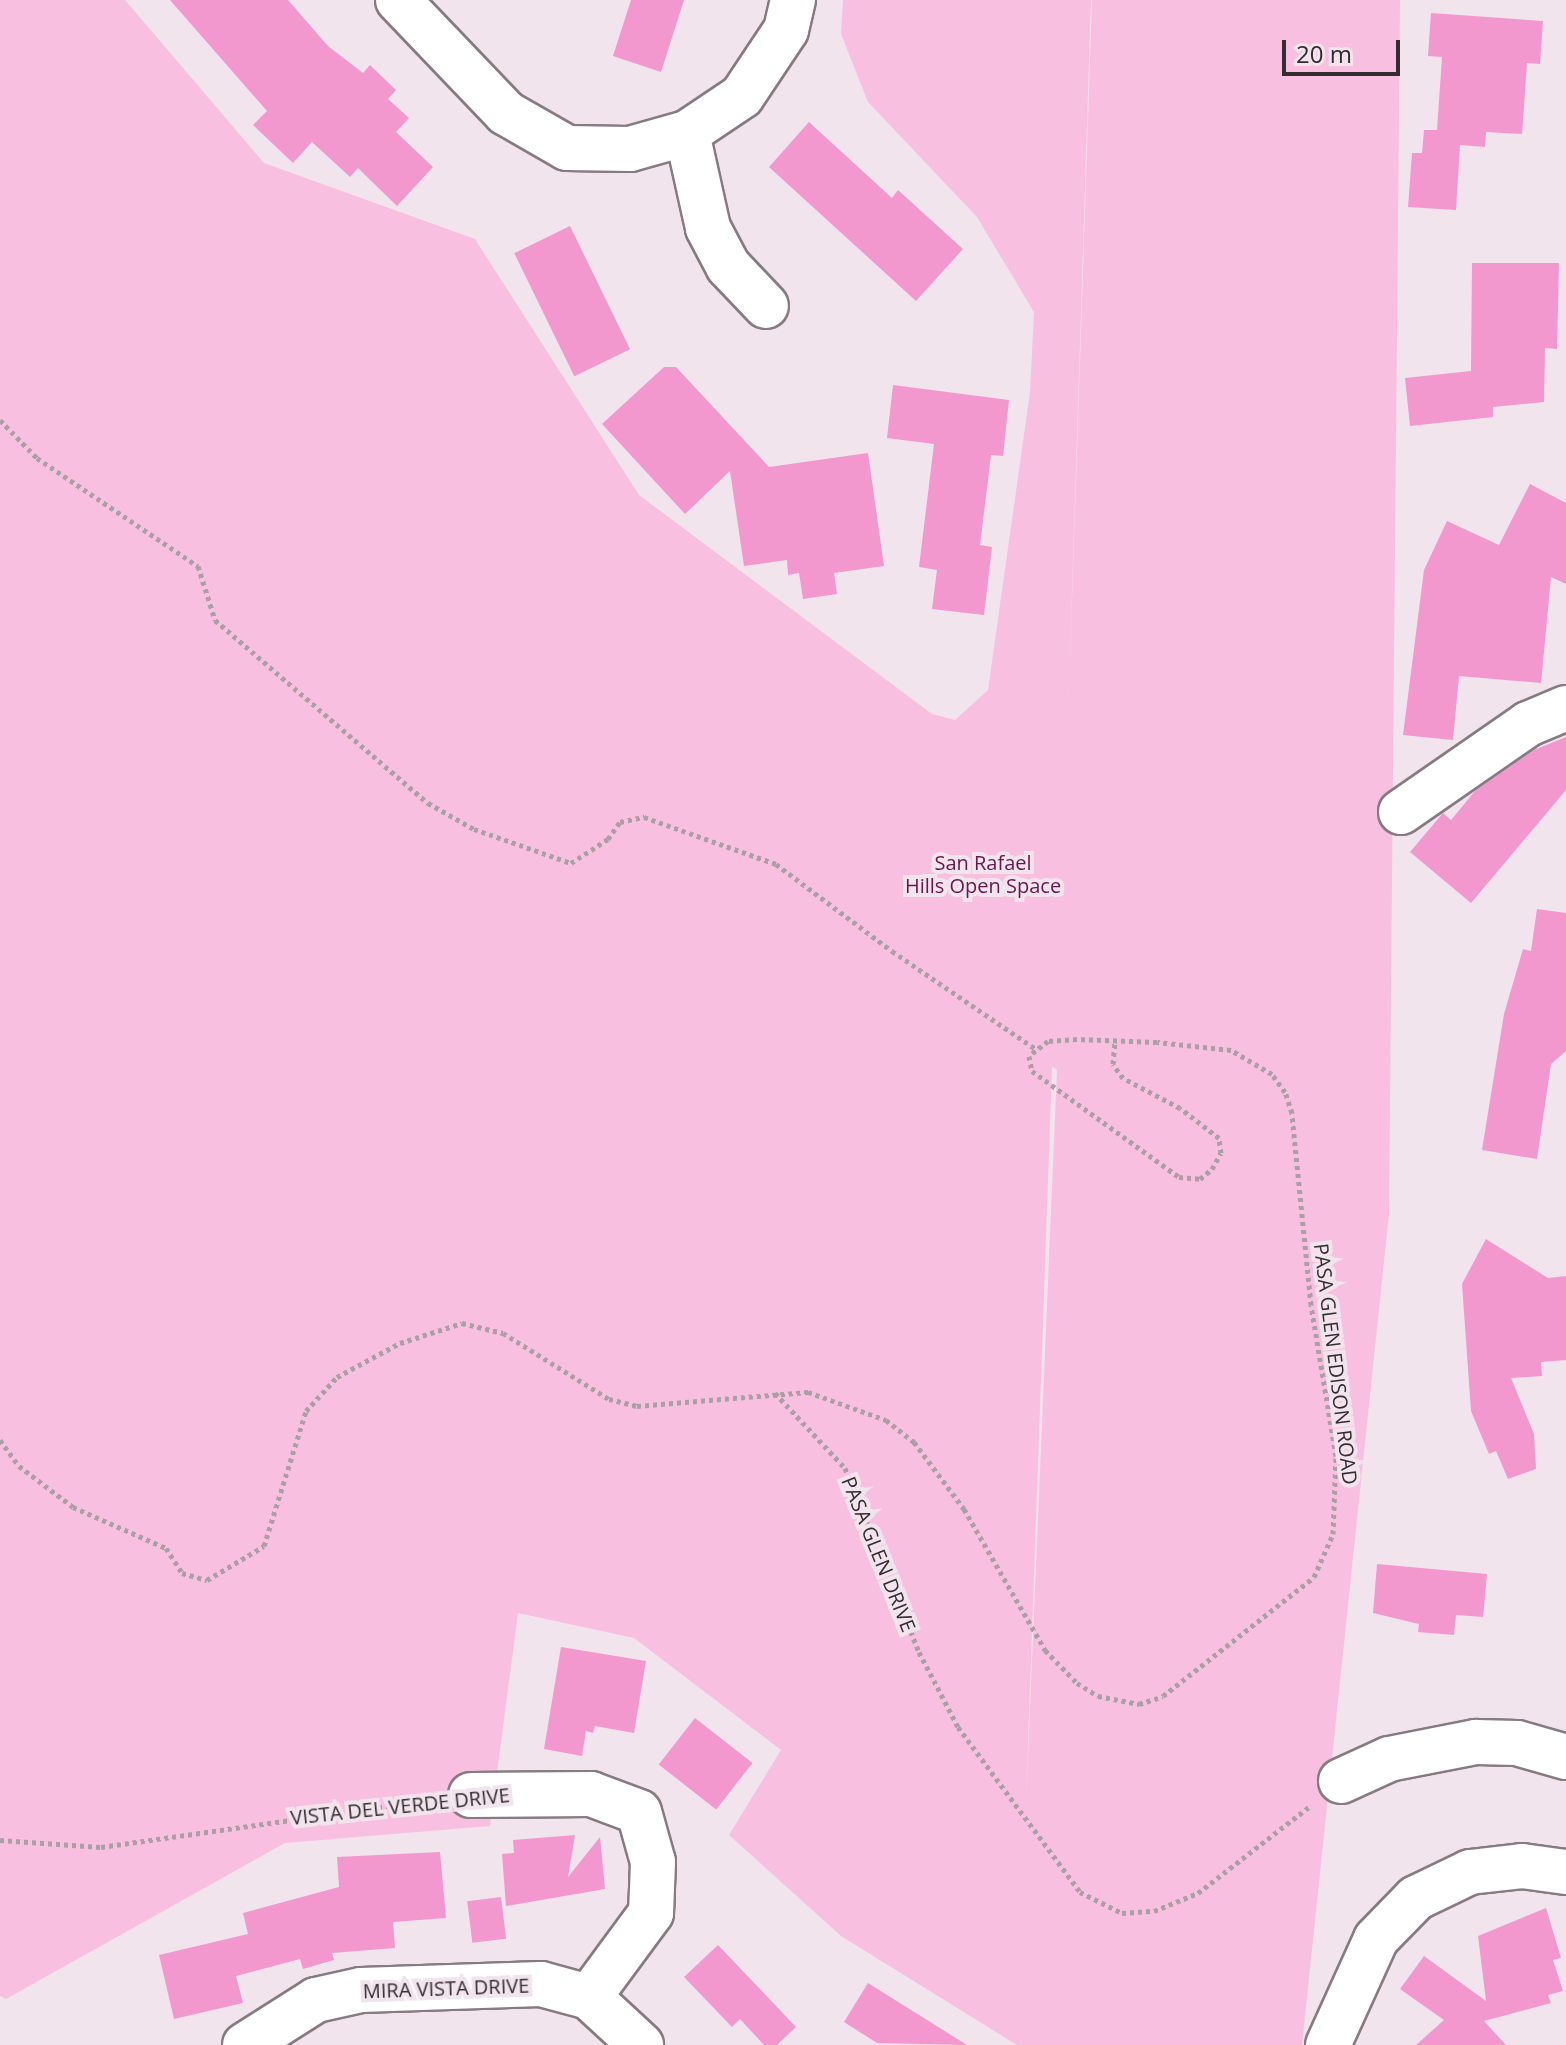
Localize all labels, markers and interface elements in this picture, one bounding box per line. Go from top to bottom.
scale bar [1286,24,1404,74]
text: 20 m [1296,37,1352,70]
park label: San Rafael Hills Open Space [905,851,1061,898]
street label: PASA GLEN EDISON ROAD [1309,1242,1363,1486]
street label: PASA GLEN DRIVE [837,1473,921,1635]
street label: VISTA DEL VERDE DRIVE [289,1783,511,1829]
street label: MIRA VISTA DRIVE [362,1973,530,2003]

